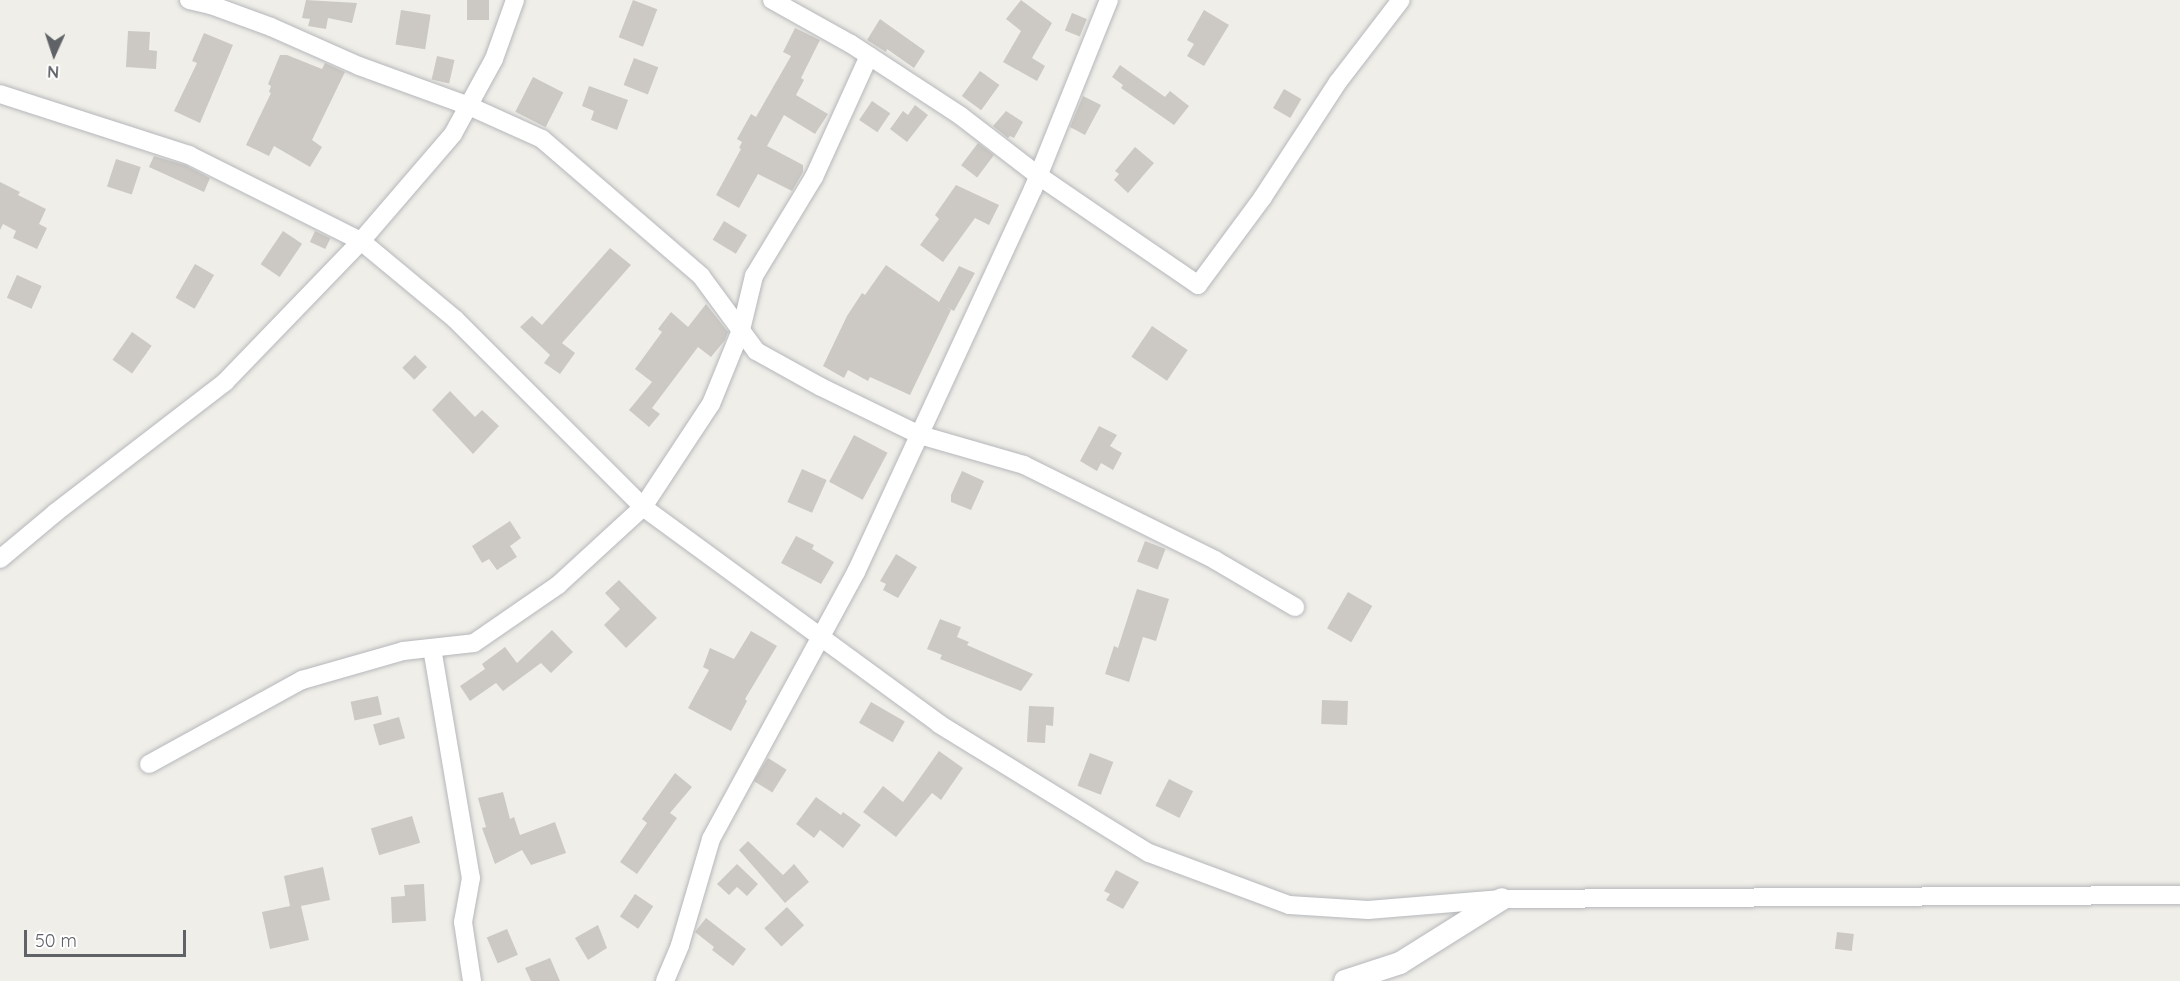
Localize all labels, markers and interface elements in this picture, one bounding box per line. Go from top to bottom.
north arrow [24,24,84,84]
text: N [47,62,59,82]
scale bar [27,918,189,956]
text: 50 m [35,929,77,952]

